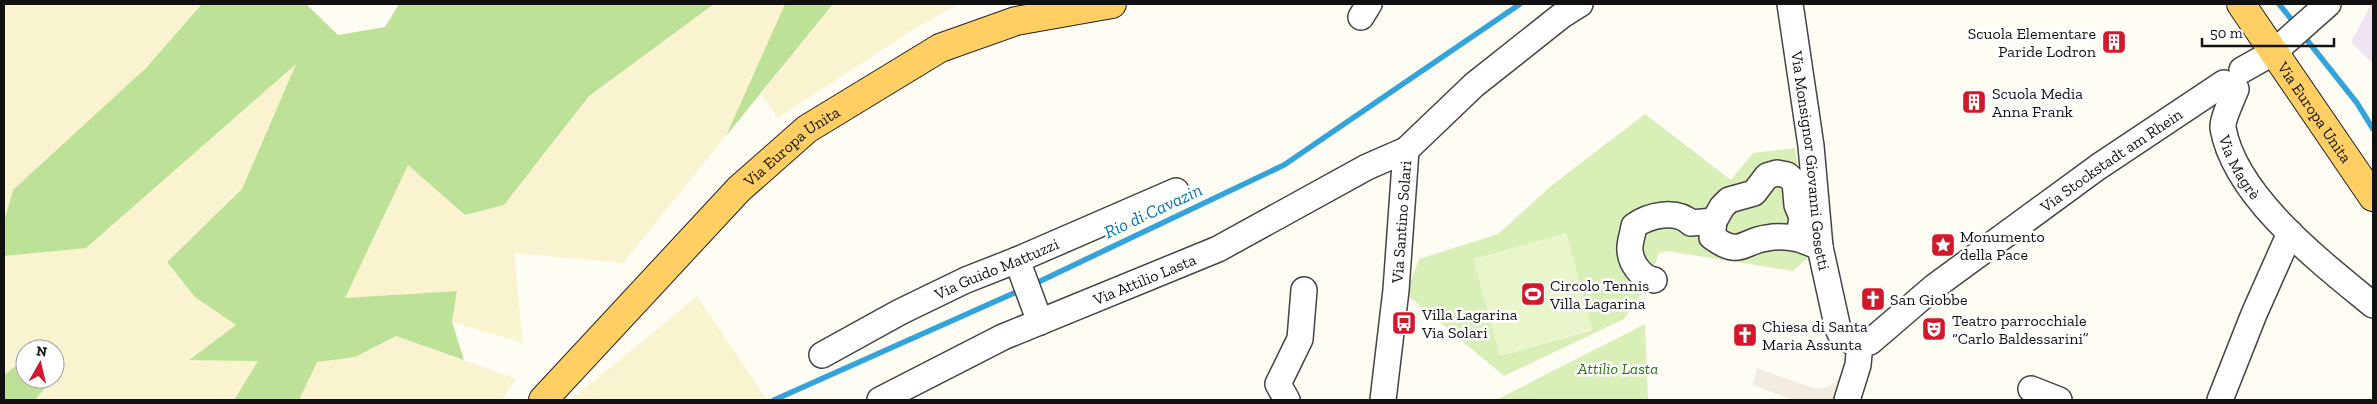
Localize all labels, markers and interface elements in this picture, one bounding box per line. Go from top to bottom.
scale bar [2202,15,2334,47]
place label: Scuola Elementare Paride Lodron [1968,24,2097,61]
text: 50 m [2210,24,2243,42]
building icon: Scuola Elementare Paride Lodron [2101,29,2127,55]
street label: Via Monsignor Giovanni Gosetti [1787,49,1834,272]
street label: Via Europa Unita [2273,57,2356,166]
place label: Scuola Media Anna Frank [1992,84,2083,121]
building icon: Scuola Media Anna Frank [1961,89,1987,115]
street label: Via Europa Unita [739,102,843,191]
street label: Via Stockstadt am Rhein [2035,104,2186,216]
street label: Via Magrè [2215,132,2265,203]
street label: Via Santino Solari [1387,160,1415,285]
water label: Rio di Cavazin [1100,179,1206,243]
place label: Monumento della Pace [1960,227,2045,264]
place icon: Monumento della Pace [1930,232,1956,258]
street label: Via Guido Mattuzzi [930,233,1062,304]
street label: Via Attilio Lasta [1089,249,1199,309]
place label: Circolo Tennis Villa Lagarina [1549,276,1649,313]
sports icon: Circolo Tennis Villa Lagarina [1520,281,1546,307]
church icon: San Giobbe [1860,286,1886,312]
place label: San Giobbe [1890,290,1967,309]
place label: Villa Lagarina Via Solari [1421,305,1518,342]
bus stop icon: Villa Lagarina Via Solari [1391,310,1417,336]
place label: Teatro parrocchiale “Carlo Baldessarini” [1952,311,2089,348]
theatre icon: Teatro parrocchiale “Carlo Baldessarini” [1921,316,1947,342]
place label: Chiesa di Santa Maria Assunta [1762,317,1868,354]
church icon: Chiesa di Santa Maria Assunta [1732,322,1758,348]
north arrow [15,339,65,389]
text: N [35,342,49,361]
park label: Attilio Lasta [1577,359,1658,378]

